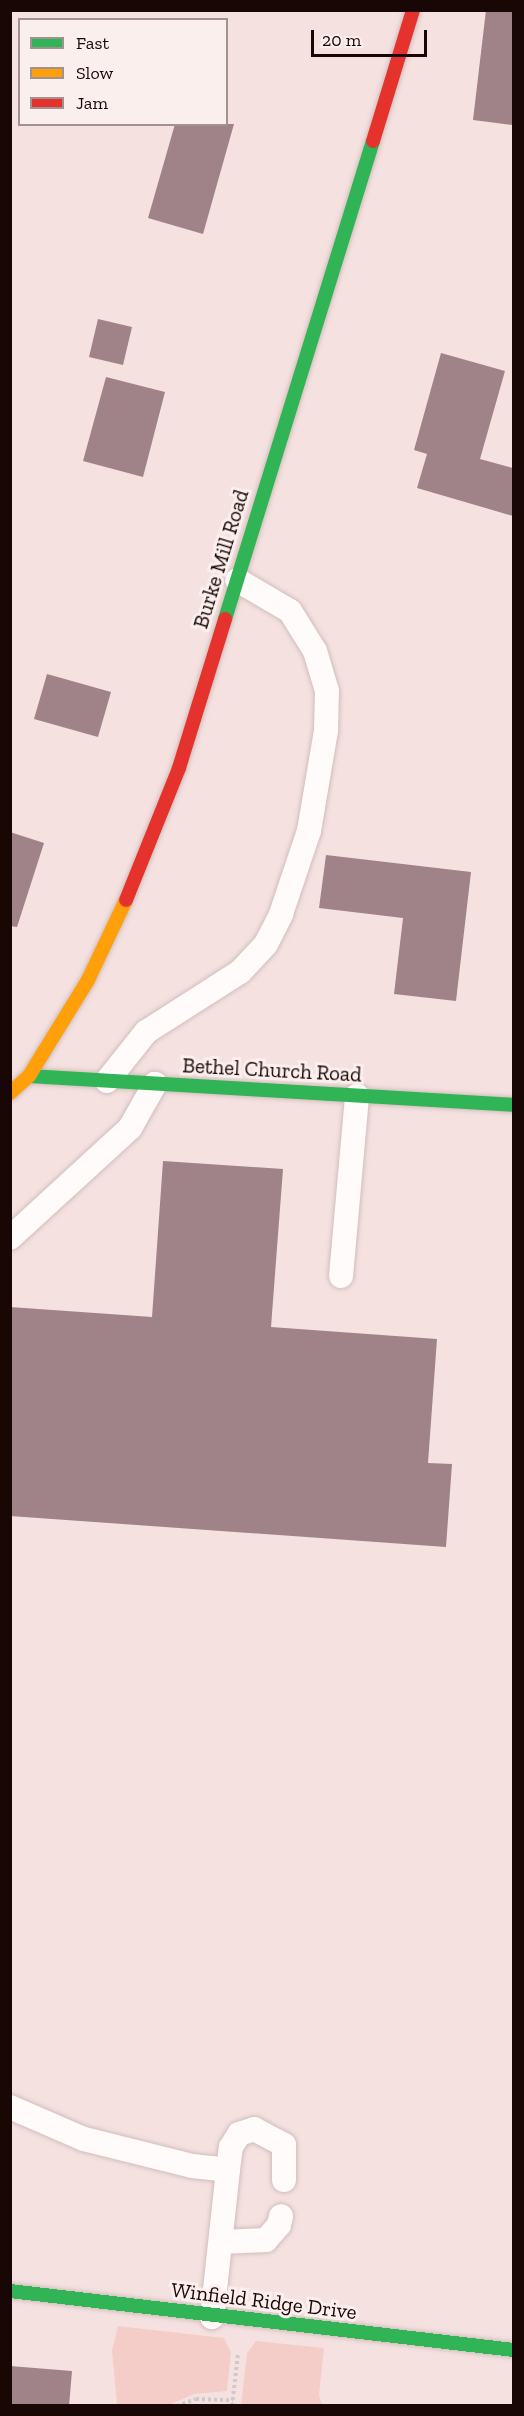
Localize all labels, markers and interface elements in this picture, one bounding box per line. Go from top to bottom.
legend [18,18,228,126]
scale bar [314,18,430,56]
text: 20 m [322,29,361,51]
text: Fast [76,32,109,54]
text: Slow [76,62,113,84]
text: Jam [76,92,108,114]
street label: Burke Mill Road [188,487,254,631]
street label: Bethel Church Road [182,1053,362,1087]
street label: Winfield Ridge Drive [170,2277,358,2325]

